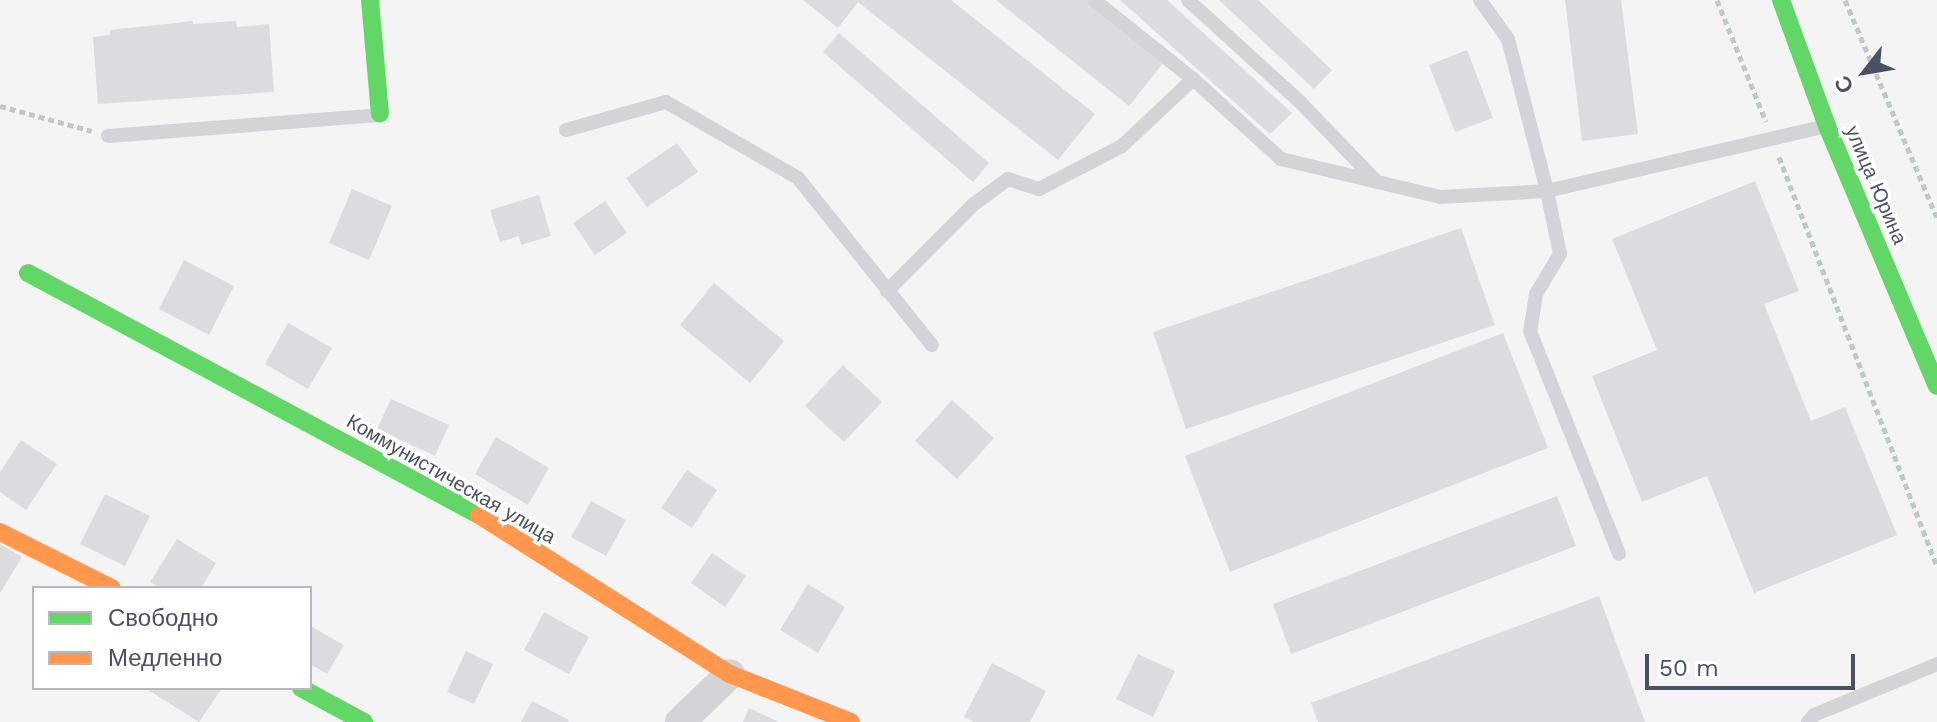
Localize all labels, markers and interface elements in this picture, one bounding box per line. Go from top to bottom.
north arrow [1825,32,1905,112]
text: С [1829,71,1859,98]
street label: улица Юрина [1840,122,1912,248]
street label: Коммунистическая улица [342,409,560,549]
legend [32,586,312,690]
text: Свободно [108,604,218,632]
scale bar [1649,638,1859,688]
text: Медленно [108,644,222,672]
text: 50 m [1659,654,1719,682]

